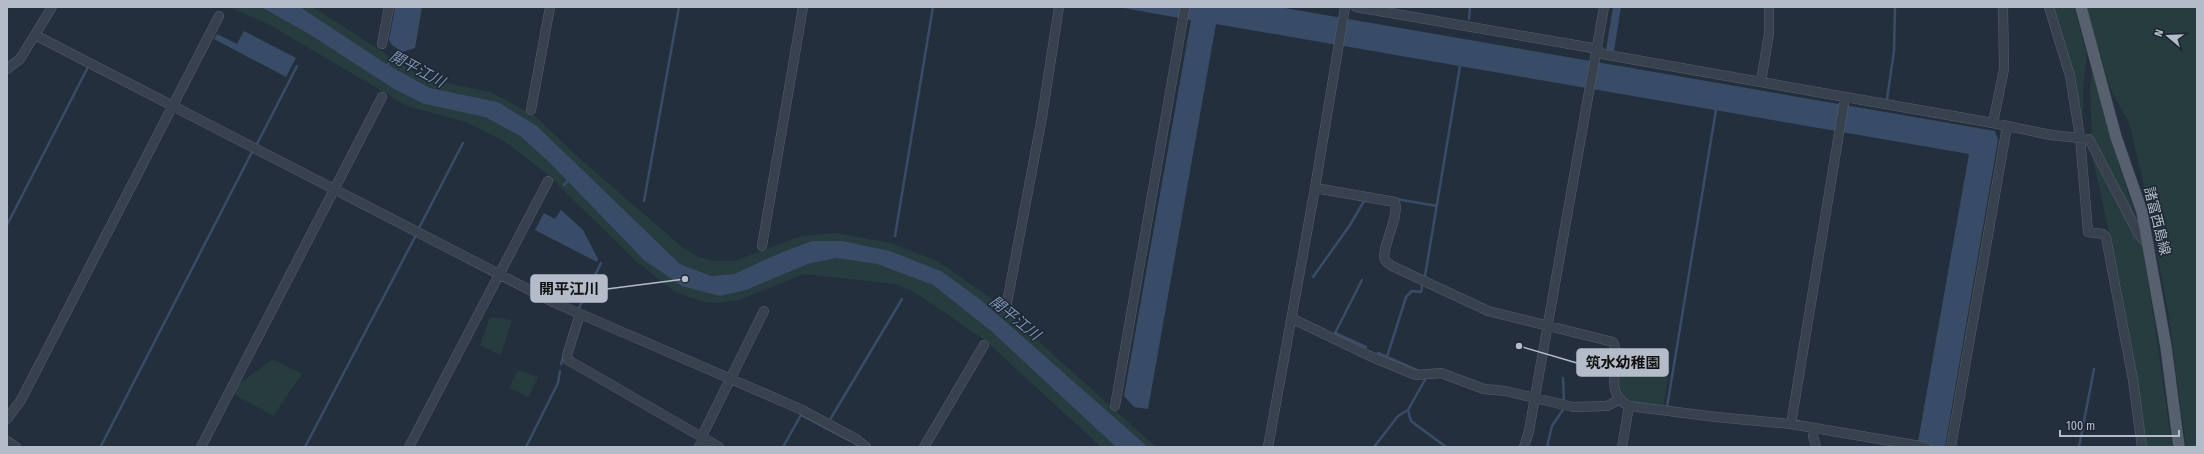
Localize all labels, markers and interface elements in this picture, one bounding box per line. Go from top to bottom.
north arrow [2148,16,2188,56]
text: N [2152,28,2166,38]
water label: 開平江川 [386,47,449,92]
street label: 諸富西島線 [2140,185,2174,257]
callout: 開平江川 [531,275,607,302]
text: 開平江川 [539,280,599,298]
water label: 開平江川 [986,292,1046,345]
callout: 筑水幼稚園 [1577,349,1668,376]
text: 筑水幼稚園 [1585,354,1661,372]
scale bar [2060,412,2179,438]
text: 100 m [2066,419,2095,433]

